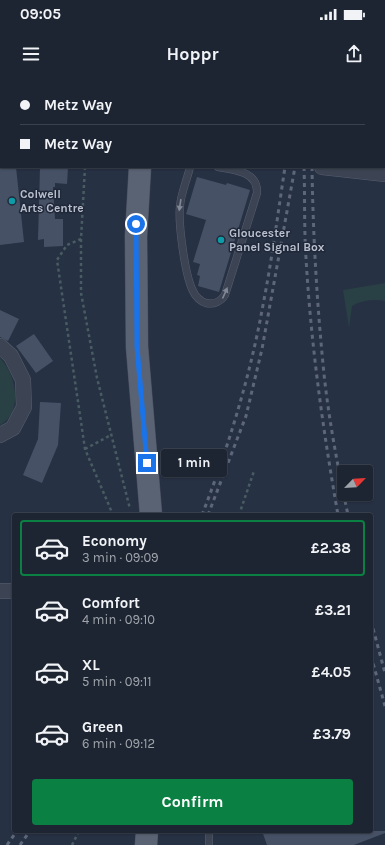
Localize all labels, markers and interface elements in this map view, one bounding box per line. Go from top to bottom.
text: 09:05 [20,5,61,23]
icon: menu [20,43,42,65]
text: Hoppr [167,43,218,65]
icon: share [343,43,365,65]
text: Metz Way [44,96,112,114]
text: Metz Way [44,135,112,153]
place label: Colwell Arts Centre [20,187,84,215]
marker: Colwell Arts Centre [7,196,17,206]
one-way arrow [177,199,183,211]
route start [127,215,145,233]
place label: Gloucester Panel Signal Box [229,226,325,254]
marker: Gloucester Panel Signal Box [216,235,226,245]
one-way arrow [221,287,228,299]
callout: 1 min [161,449,227,477]
route end [138,454,156,472]
text: 1 min [178,455,210,470]
north arrow [337,465,373,501]
map controls [337,465,373,501]
icon: car [34,530,70,566]
text: Economy [82,532,147,550]
text: £2.38 [311,539,351,557]
text: 3 min · 09:09 [82,550,159,565]
icon: car [34,592,70,628]
text: Comfort [82,594,140,612]
text: £3.21 [315,601,351,619]
text: 4 min · 09:10 [82,612,155,627]
icon: car [34,654,70,690]
text: XL [82,656,100,674]
text: £4.05 [312,663,351,681]
text: 5 min · 09:11 [82,674,152,689]
icon: car [34,716,70,752]
text: Green [82,718,123,736]
text: £3.79 [313,725,351,743]
text: 6 min · 09:12 [82,736,155,751]
button: Confirm [32,779,353,825]

